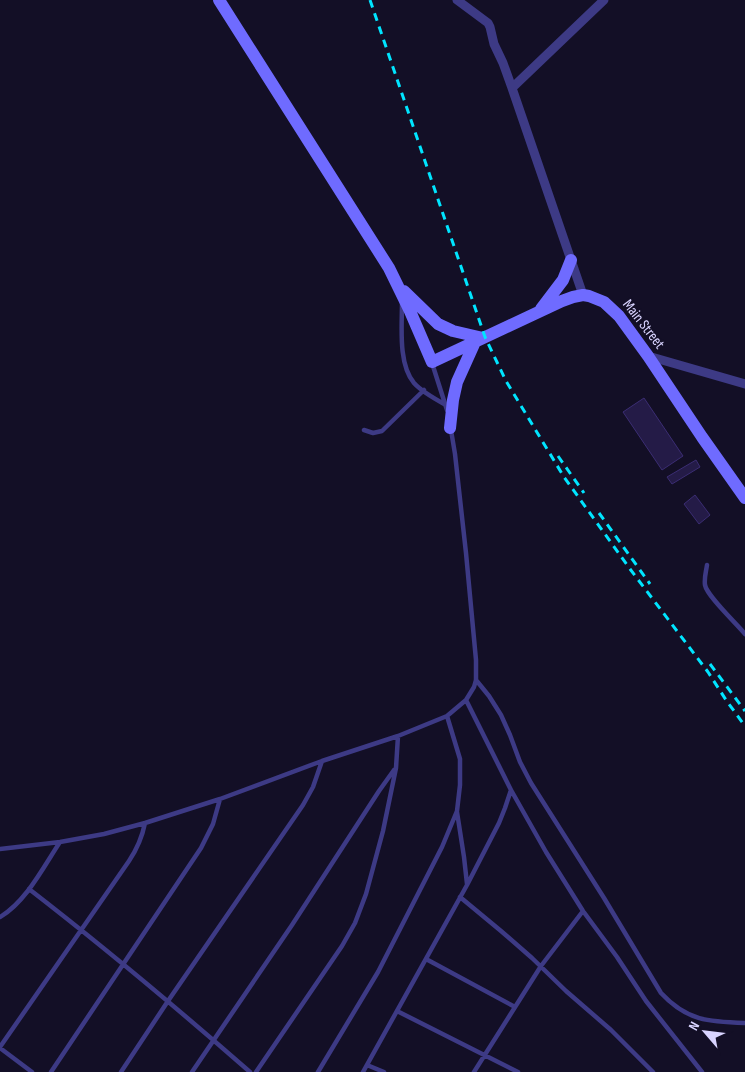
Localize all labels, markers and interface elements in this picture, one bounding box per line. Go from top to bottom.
street label: Main Street [618,296,669,353]
north arrow [680,1007,730,1057]
text: N [685,1019,703,1033]

